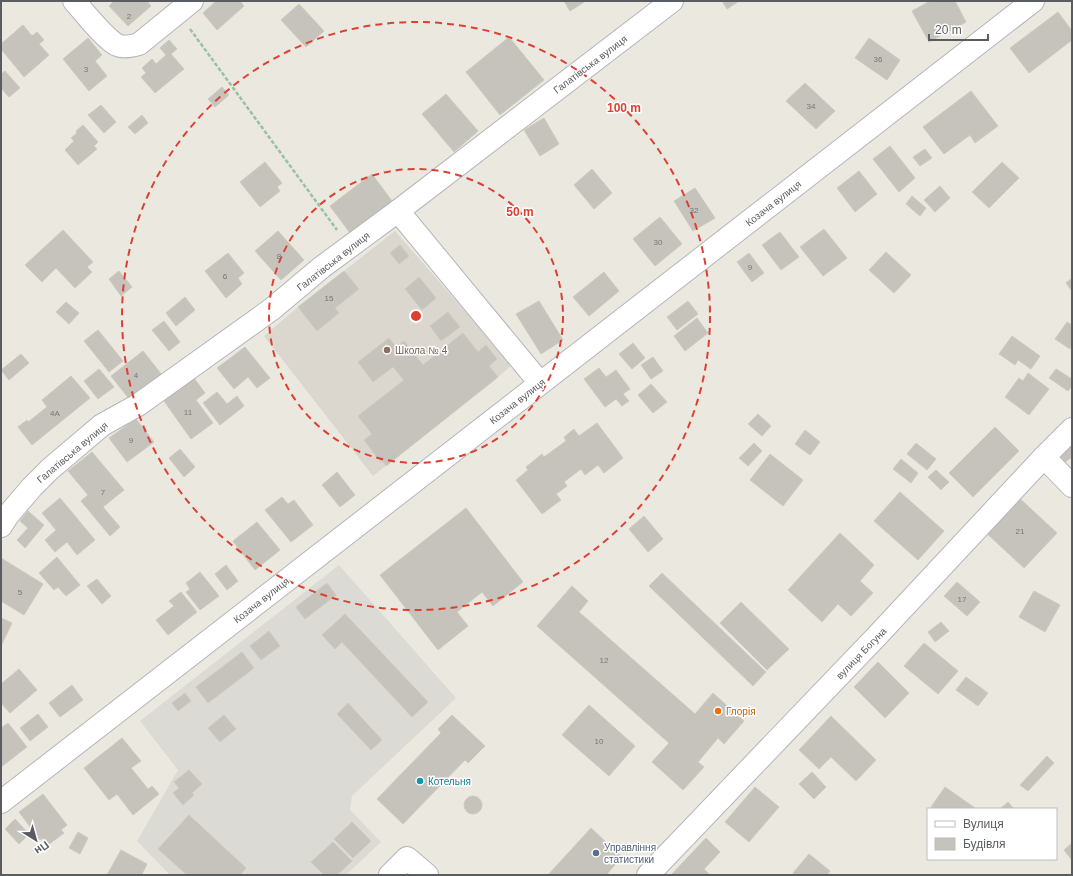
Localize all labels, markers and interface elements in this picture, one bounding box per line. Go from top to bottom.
house number: 2 [127,12,132,21]
scale bar [929,16,988,42]
text: 20 m [935,23,962,37]
street label: Галатівська вулиця [551,33,629,96]
house number: 36 [874,55,883,64]
house number: 3 [84,65,89,74]
text: 100 m [607,101,641,115]
house number: 34 [807,102,816,111]
street label: Козача вулиця [743,178,803,228]
text: 50 m [506,205,534,219]
house number: 32 [690,206,699,215]
street label: Галатівська вулиця [295,230,372,293]
house number: 30 [654,238,663,247]
house number: 8 [277,252,282,261]
house number: 9 [748,263,753,272]
house number: 6 [223,272,228,281]
house number: 15 [325,294,334,303]
centre of rings [409,309,423,323]
marker: Школа № 4 [382,345,392,355]
place label: Школа № 4 [395,345,448,356]
house number: 4 [134,371,139,380]
street label: Козача вулиця [487,376,547,426]
house number: 11 [184,408,193,417]
house number: 4А [50,409,61,418]
street label: Галатівська вулиця [35,420,110,485]
house number: 9 [129,436,134,445]
house number: 7 [101,488,106,497]
house number: 21 [1016,527,1025,536]
street label: Козача вулиця [231,575,291,625]
house number: 5 [18,588,23,597]
house number: 17 [958,595,967,604]
street label: вулиця Богуна [834,625,889,681]
house number: 12 [600,656,609,665]
marker: Глорія [713,706,723,716]
place label: Глорія [726,706,756,717]
house number: 10 [595,737,604,746]
marker: Котельня [415,776,425,786]
place label: Котельня [428,776,471,787]
legend [927,808,1057,860]
text: Вулиця [963,817,1004,831]
north arrow [16,820,56,860]
text: Будівля [963,837,1005,851]
text: Пн [33,839,51,857]
place label: Управління статистики [604,842,656,865]
marker: Управління статистики [591,848,601,858]

